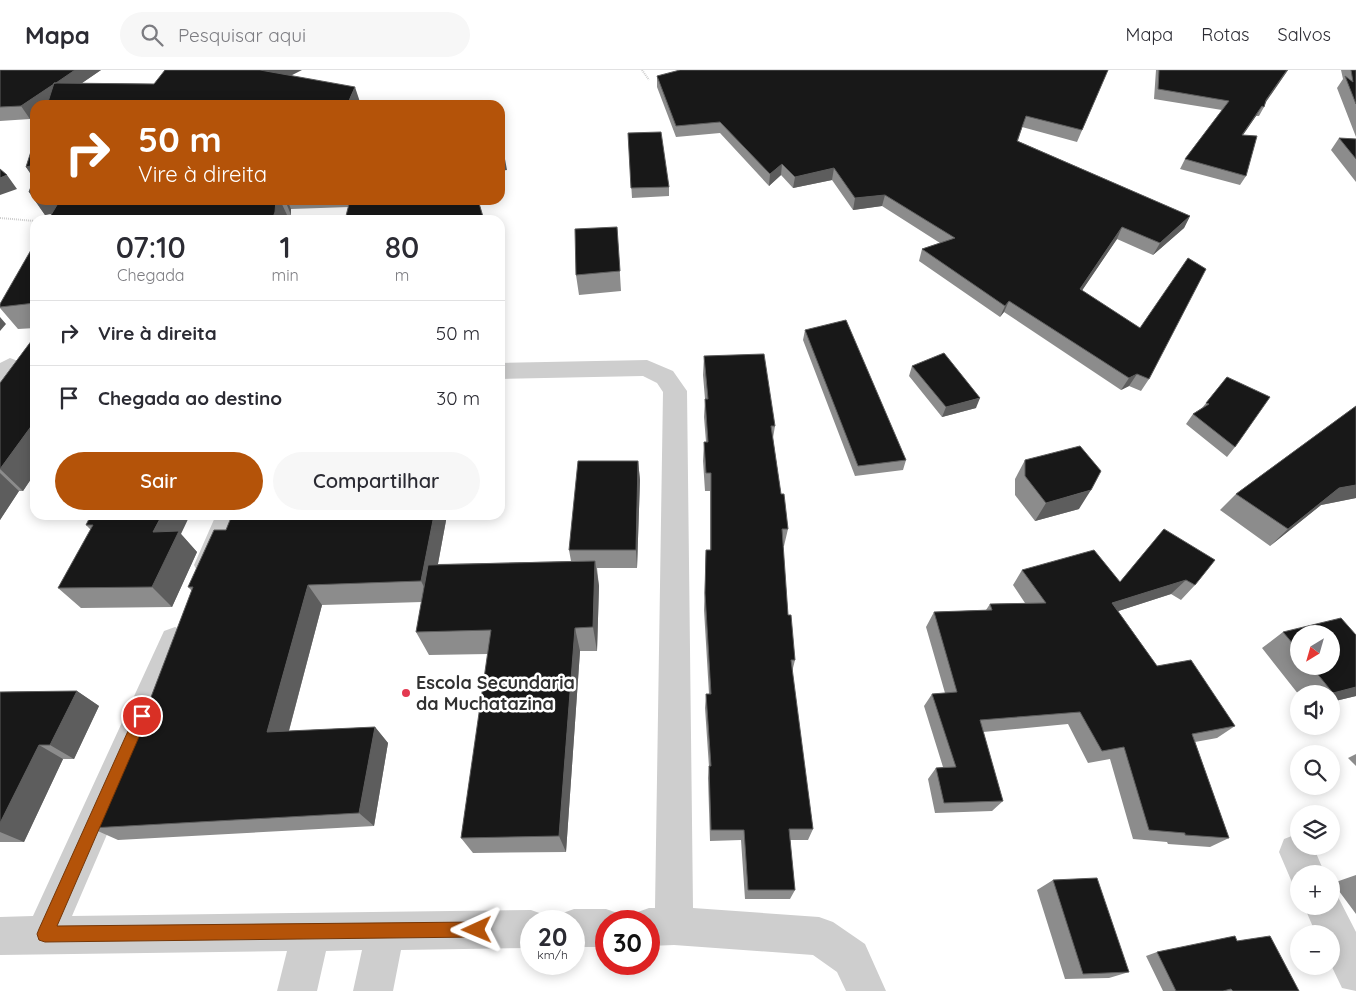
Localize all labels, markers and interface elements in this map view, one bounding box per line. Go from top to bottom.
search box [120,12,470,57]
text: Mapa [25,20,90,50]
icon: search [138,21,166,49]
text: Pesquisar aqui [178,23,306,47]
text: Mapa [1126,23,1173,46]
text: Rotas [1201,23,1250,46]
text: Salvos [1278,23,1331,46]
text: 50 m [138,117,222,161]
icon: right [55,120,120,185]
text: Vire à direita [138,160,267,188]
text: 07:10 [116,228,186,266]
text: 1 [279,228,291,266]
text: 80 [385,228,419,266]
text: Chegada [117,265,185,285]
text: min [272,265,299,285]
text: m [395,265,409,285]
icon: right [55,319,83,347]
text: Vire à direita [98,321,217,345]
text: 50 m [436,321,480,345]
icon: arrive [55,384,83,412]
text: Chegada ao destino [98,386,282,410]
text: 30 m [436,386,480,410]
button: Sair [55,452,263,510]
button: Compartilhar [273,452,480,510]
north arrow [1290,625,1340,675]
map controls [1290,625,1340,975]
place label: Escola Secundaria da Muchatazina [416,671,575,715]
button: sound [1290,685,1340,735]
marker: Escola Secundaria da Muchatazina [400,687,412,699]
pin [121,695,163,737]
icon: arrive [128,702,156,730]
button: search [1290,745,1340,795]
button: layers [1290,805,1340,855]
button: + [1290,865,1340,915]
position arrow [450,903,502,955]
speed limit sign: 30 [595,910,660,975]
text: 20 [538,921,567,952]
button: − [1290,925,1340,975]
text: km/h [537,947,568,962]

